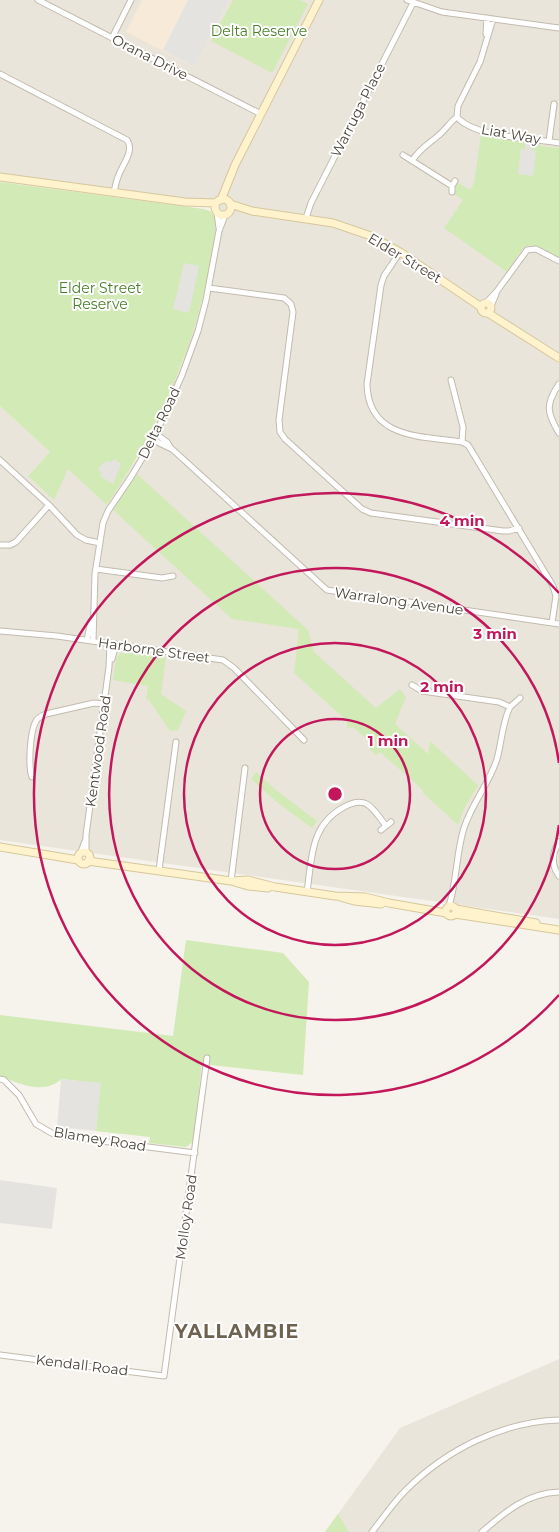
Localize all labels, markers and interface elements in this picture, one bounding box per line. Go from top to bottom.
park label: Delta Reserve [211,22,307,40]
street label: Orana Drive [109,30,191,84]
street label: Warruga Place [327,60,389,160]
street label: Liat Way [480,120,542,148]
street label: Elder Street [365,229,445,287]
park label: Elder Street Reserve [59,279,142,313]
street label: Delta Road [134,384,184,462]
text: 4 min [439,511,485,530]
street label: Warralong Avenue [333,583,465,619]
text: 3 min [472,624,517,643]
street label: Harborne Street [97,633,211,667]
text: 2 min [420,677,464,696]
street label: Kentwood Road [81,694,115,808]
text: 1 min [368,731,408,750]
centre of rings [326,785,344,803]
street label: Blamey Road [52,1123,148,1155]
street label: Molloy Road [171,1173,201,1261]
district label: YALLAMBIE [174,1320,299,1343]
street label: Kendall Road [35,1350,129,1380]

